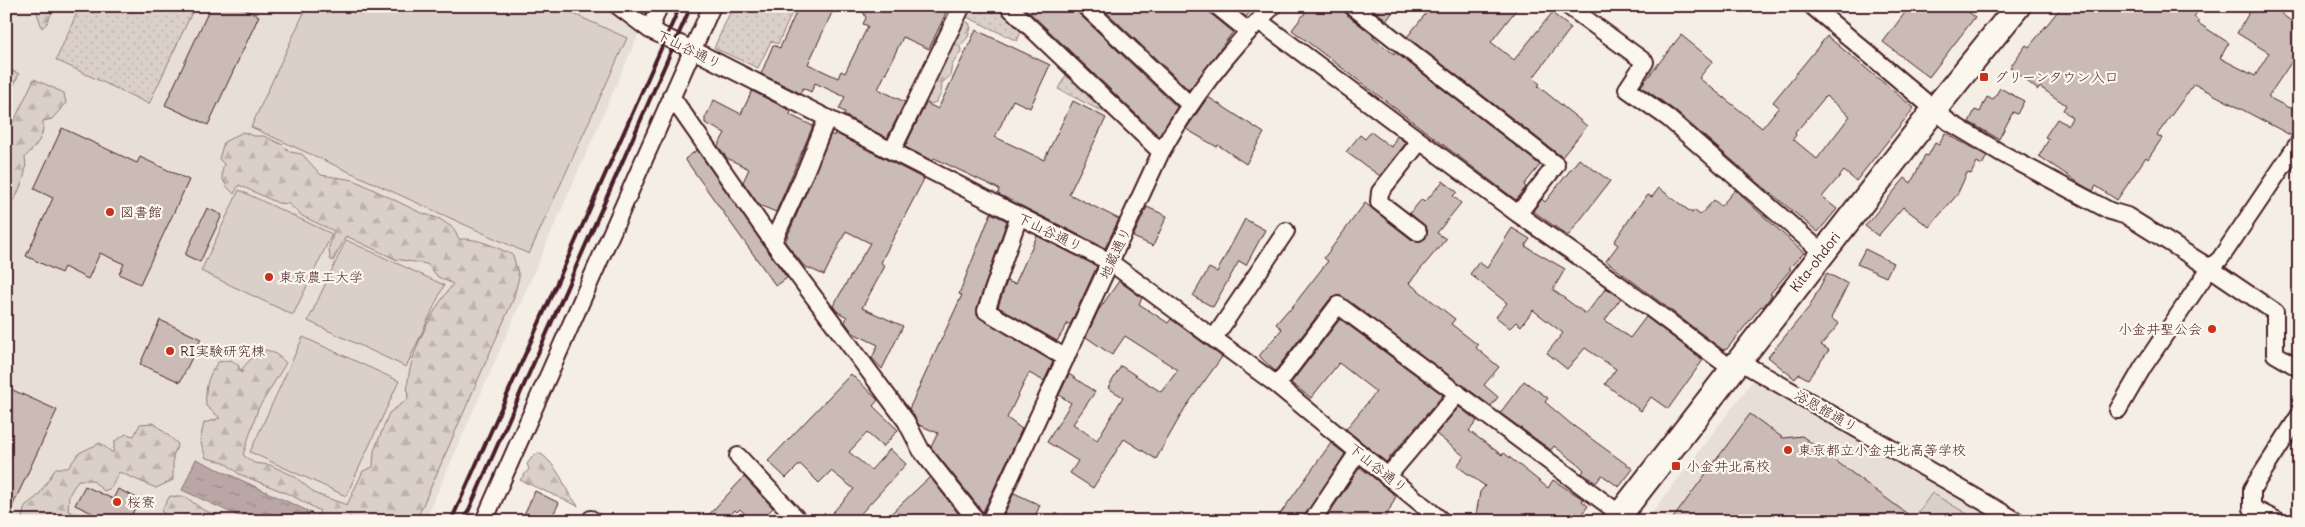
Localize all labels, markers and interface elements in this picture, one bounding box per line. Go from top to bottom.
street label: 下山谷通り [654,26,724,72]
place label: グリーンタウン入口 [1994,68,2119,86]
marker: グリーンタウン入口 [1978,71,1990,83]
place label: 図書館 [120,203,162,221]
marker: 図書館 [104,206,116,218]
street label: 下山谷通り [1015,209,1085,255]
street label: 地蔵通り [1095,224,1135,282]
street label: Kita-ohdori [1786,228,1844,296]
place label: 東京農工大学 [279,268,363,286]
marker: 東京農工大学 [263,271,275,283]
place label: 小金井聖公会 [2118,320,2202,338]
marker: 小金井聖公会 [2206,323,2218,335]
place label: RI実験研究棟 [180,342,266,360]
marker: RI実験研究棟 [164,345,176,357]
street label: 浴恩館通り [1791,386,1861,436]
street label: 下山谷通り [1345,439,1411,497]
place label: 東京都立小金井北高等学校 [1798,441,1966,459]
marker: 東京都立小金井北高等学校 [1782,444,1794,456]
place label: 小金井北高校 [1686,457,1770,475]
marker: 小金井北高校 [1670,460,1682,472]
place label: 桜寮 [127,493,155,511]
marker: 桜寮 [111,496,123,508]

